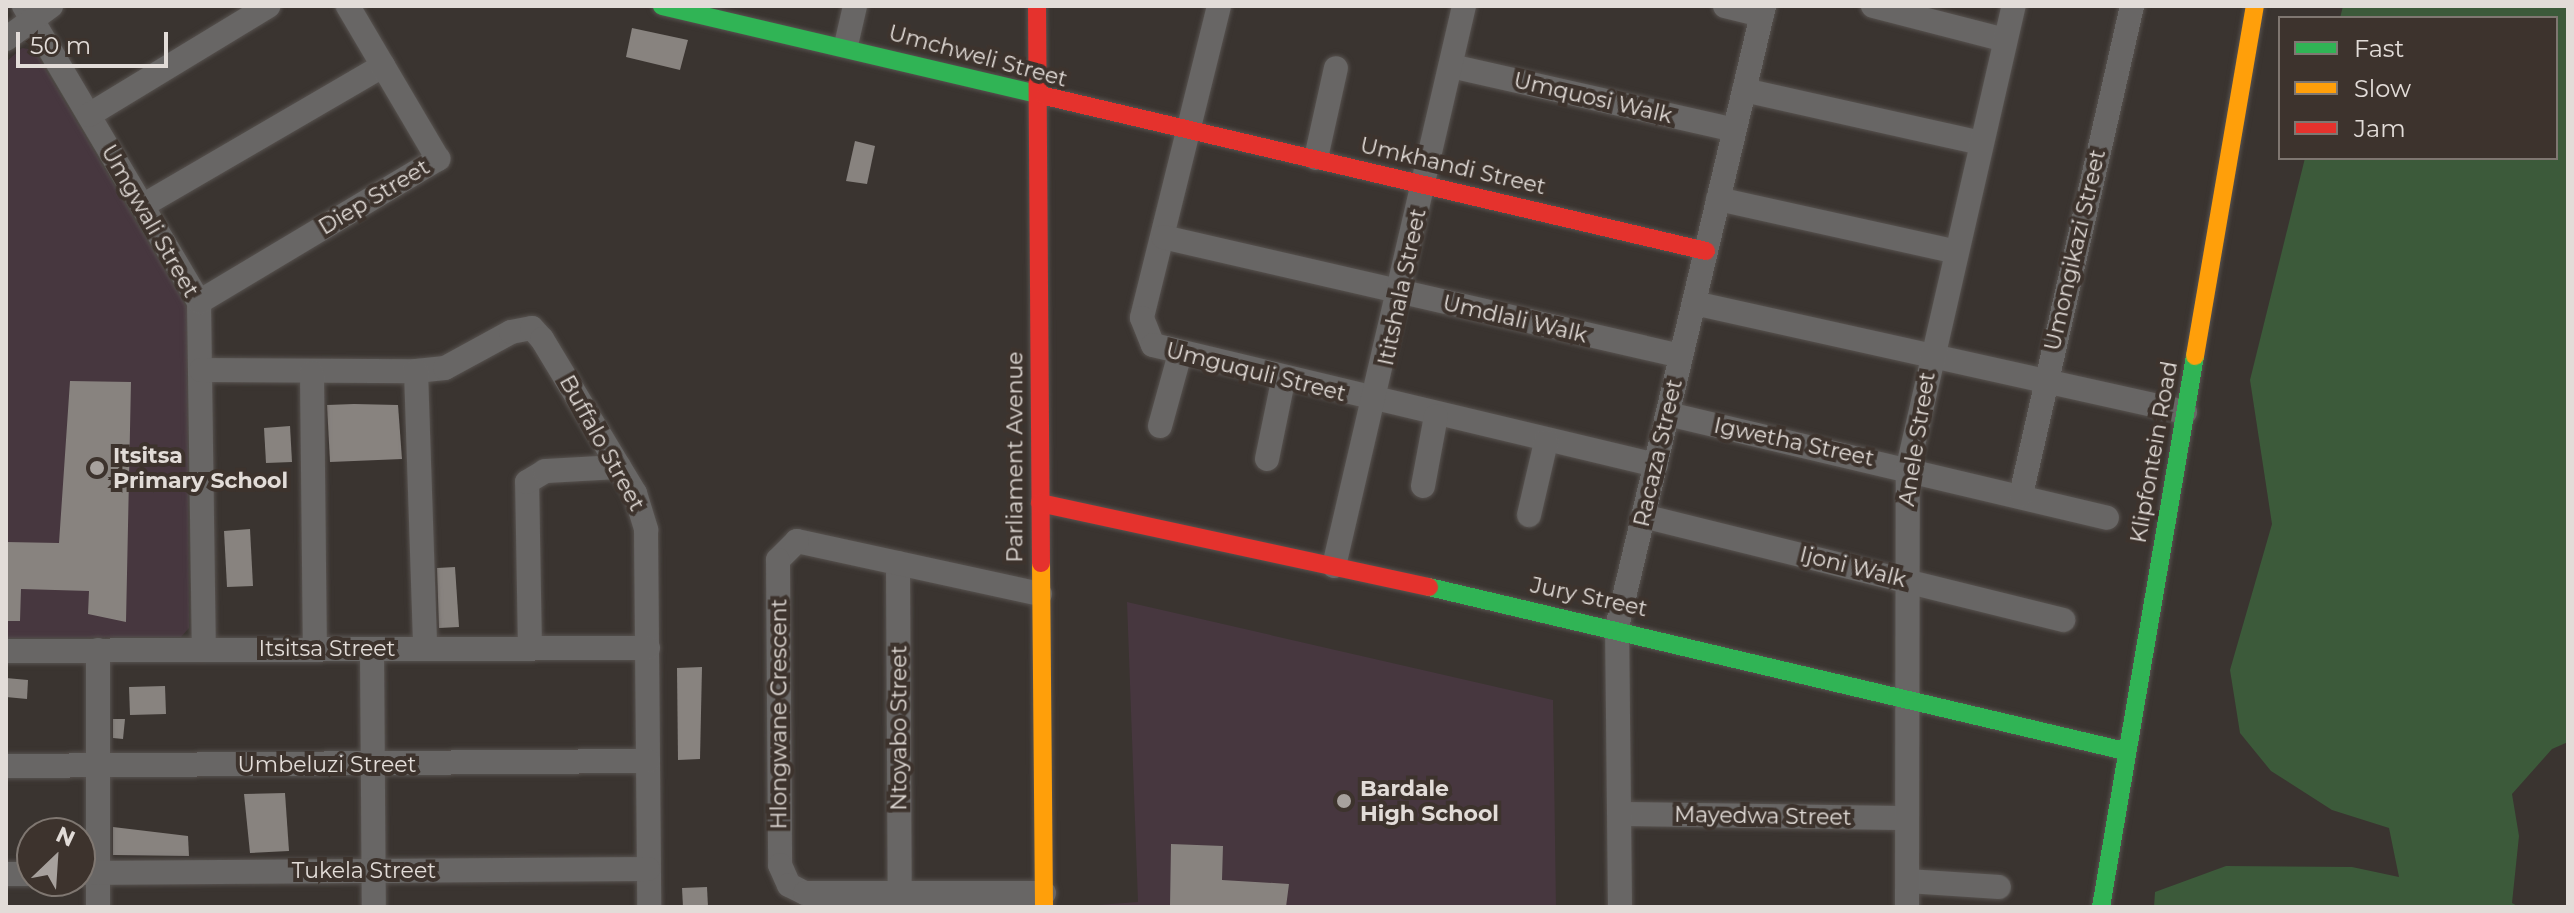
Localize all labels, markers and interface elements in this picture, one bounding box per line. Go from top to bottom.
scale bar [20,16,172,66]
legend [2278,16,2558,160]
street label: Umchweli Street [886,19,1070,93]
text: 50 m [30,31,91,60]
text: Fast [2354,34,2404,63]
street label: Umquosi Walk [1511,67,1675,129]
text: Slow [2354,74,2411,103]
text: Jam [2354,114,2406,143]
street label: Umkhandi Street [1358,132,1548,200]
street label: Umgwali Street [96,140,204,302]
street label: Umongikazi Street [2039,147,2111,353]
street label: Diep Street [314,154,434,240]
street label: Ititshala Street [1372,206,1432,368]
street label: Umdlali Walk [1440,290,1590,348]
street label: Umguquli Street [1163,337,1349,407]
street label: Parliament Avenue [1002,351,1028,563]
street label: Klipfontein Road [2125,359,2183,545]
street label: Anele Street [1893,370,1941,508]
street label: Buffalo Street [554,371,650,515]
street label: Racaza Street [1628,377,1688,529]
street label: Igwetha Street [1712,412,1876,472]
place label: Itsitsa Primary School [113,442,288,494]
marker: Itsitsa Primary School [88,459,106,477]
street label: Ijoni Walk [1797,541,1909,593]
street label: Jury Street [1528,572,1650,622]
street label: Hlongwane Crescent [766,599,792,829]
street label: Itsitsa Street [259,636,395,662]
street label: Ntoyabo Street [886,645,912,811]
street label: Umbeluzi Street [237,752,417,778]
place label: Bardale High School [1360,775,1499,826]
marker: Bardale High School [1335,792,1353,810]
street label: Mayedwa Street [1674,801,1852,831]
north arrow [16,817,96,897]
text: N [52,821,79,853]
street label: Tukela Street [292,858,436,884]

